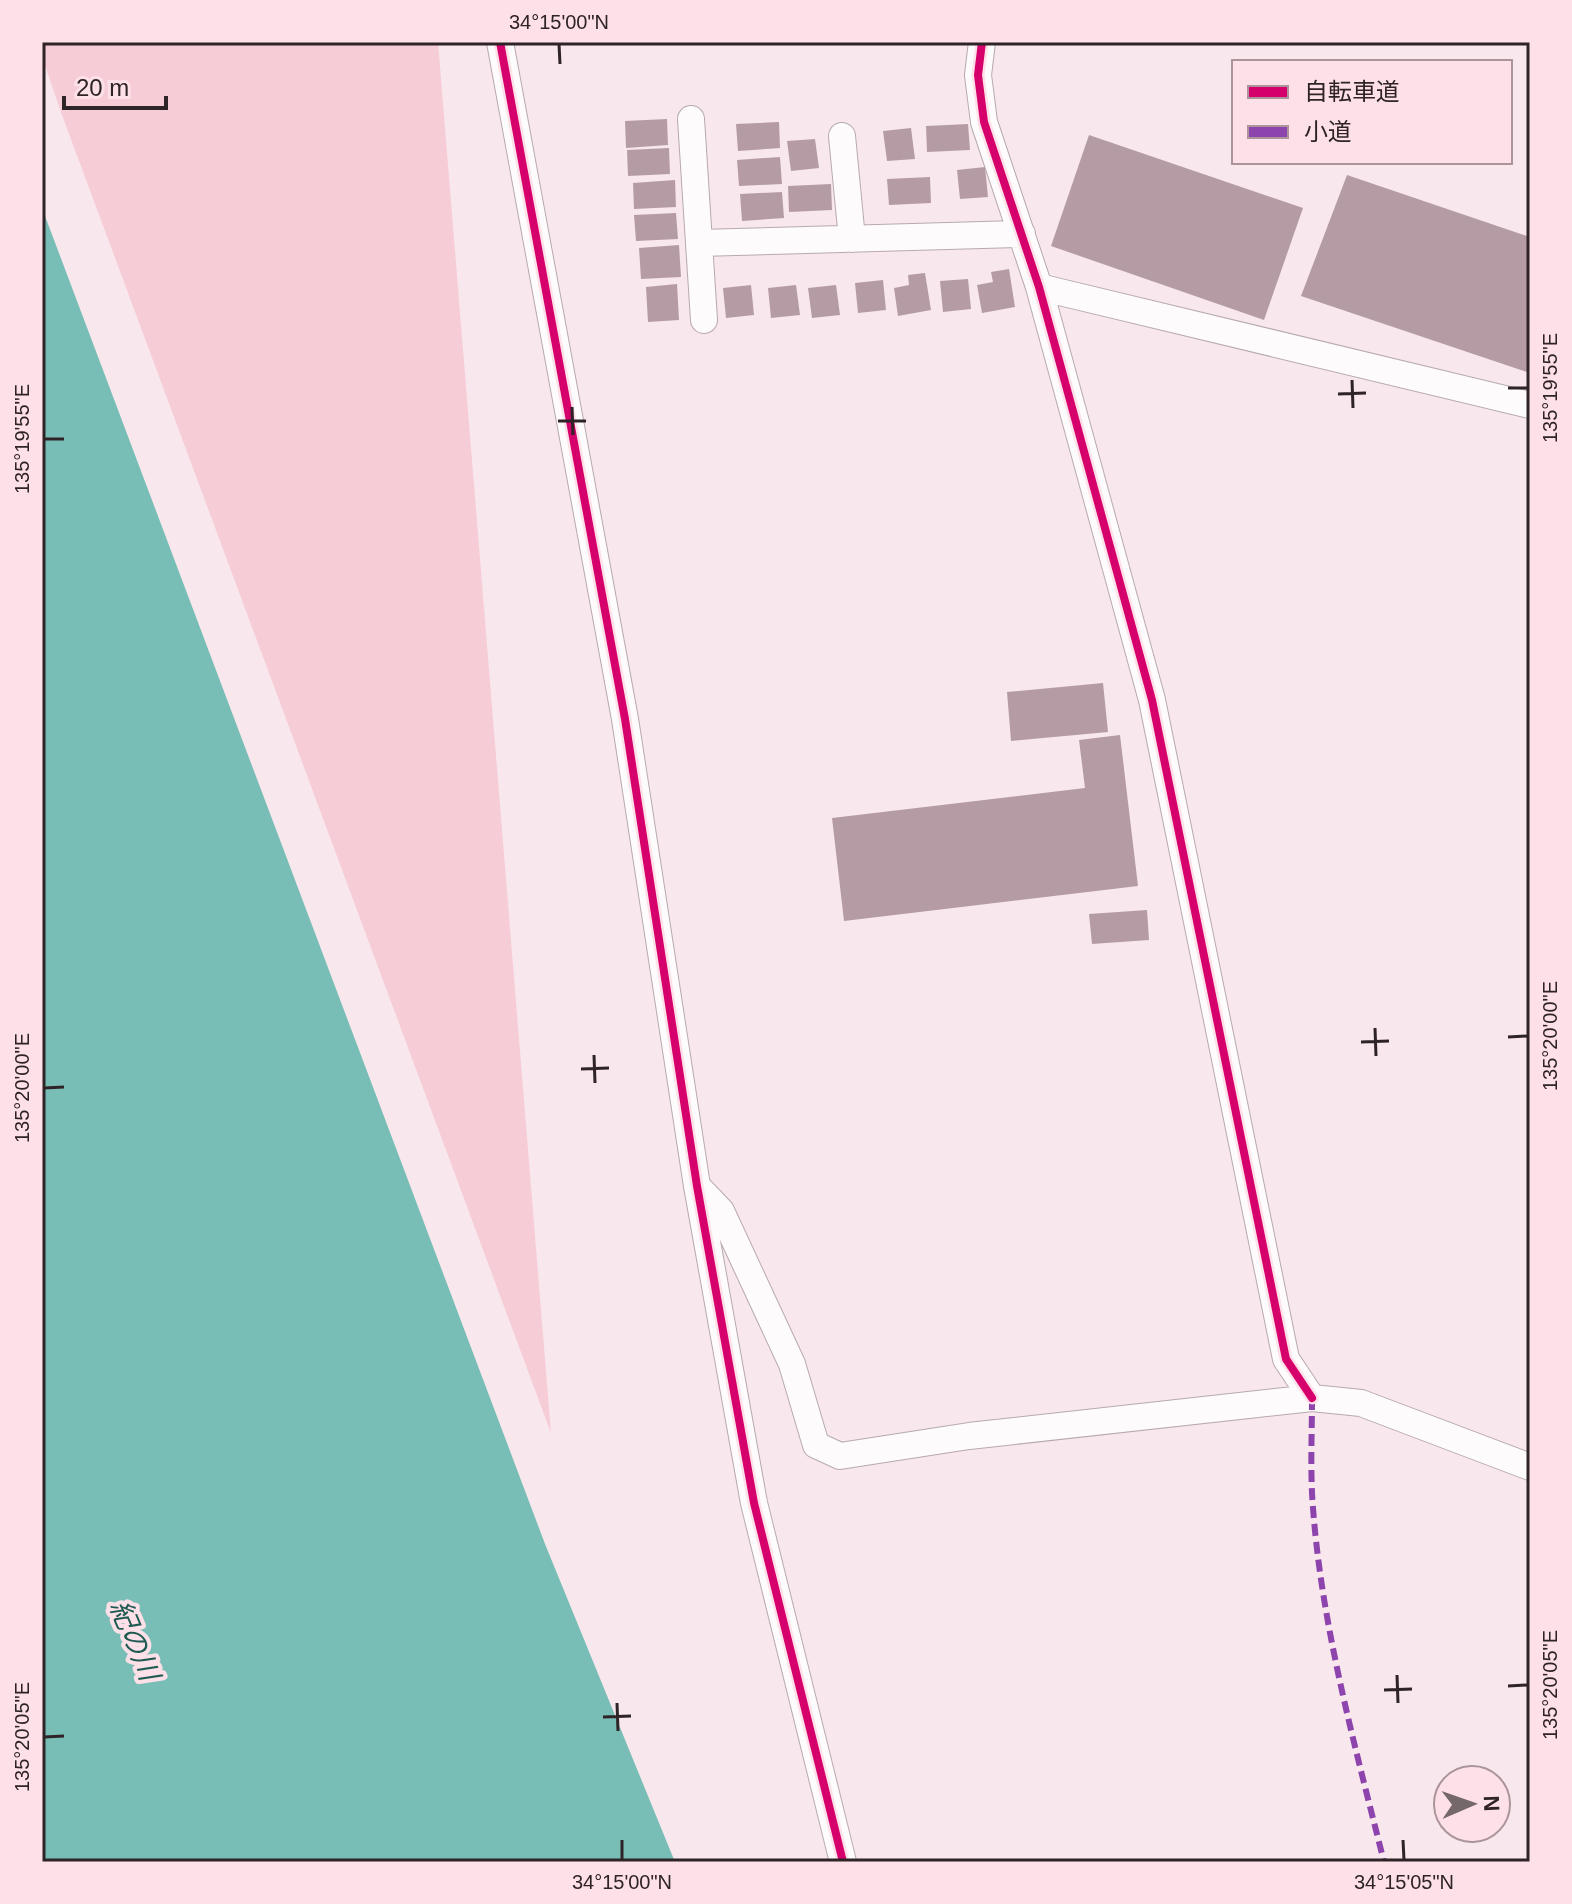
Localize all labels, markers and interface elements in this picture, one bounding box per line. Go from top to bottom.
text: 34°15'00"N [509,11,609,33]
scale bar [64,60,166,110]
legend [1232,60,1512,164]
text: 20 m [76,74,129,101]
text: 自転車道 [1304,78,1400,105]
text: 小道 [1304,118,1352,145]
text: 135°19'55"E [1539,333,1561,443]
text: 135°19'55"E [11,384,33,494]
text: 135°20'00"E [1539,981,1561,1091]
text: 135°20'00"E [11,1033,33,1143]
water label: 紀の川 [104,1595,166,1688]
text: 135°20'05"E [1539,1630,1561,1740]
text: 135°20'05"E [11,1682,33,1792]
north arrow [1432,1764,1512,1844]
text: N [1479,1795,1504,1812]
text: 34°15'00"N [572,1871,672,1893]
text: 34°15'05"N [1354,1871,1454,1893]

